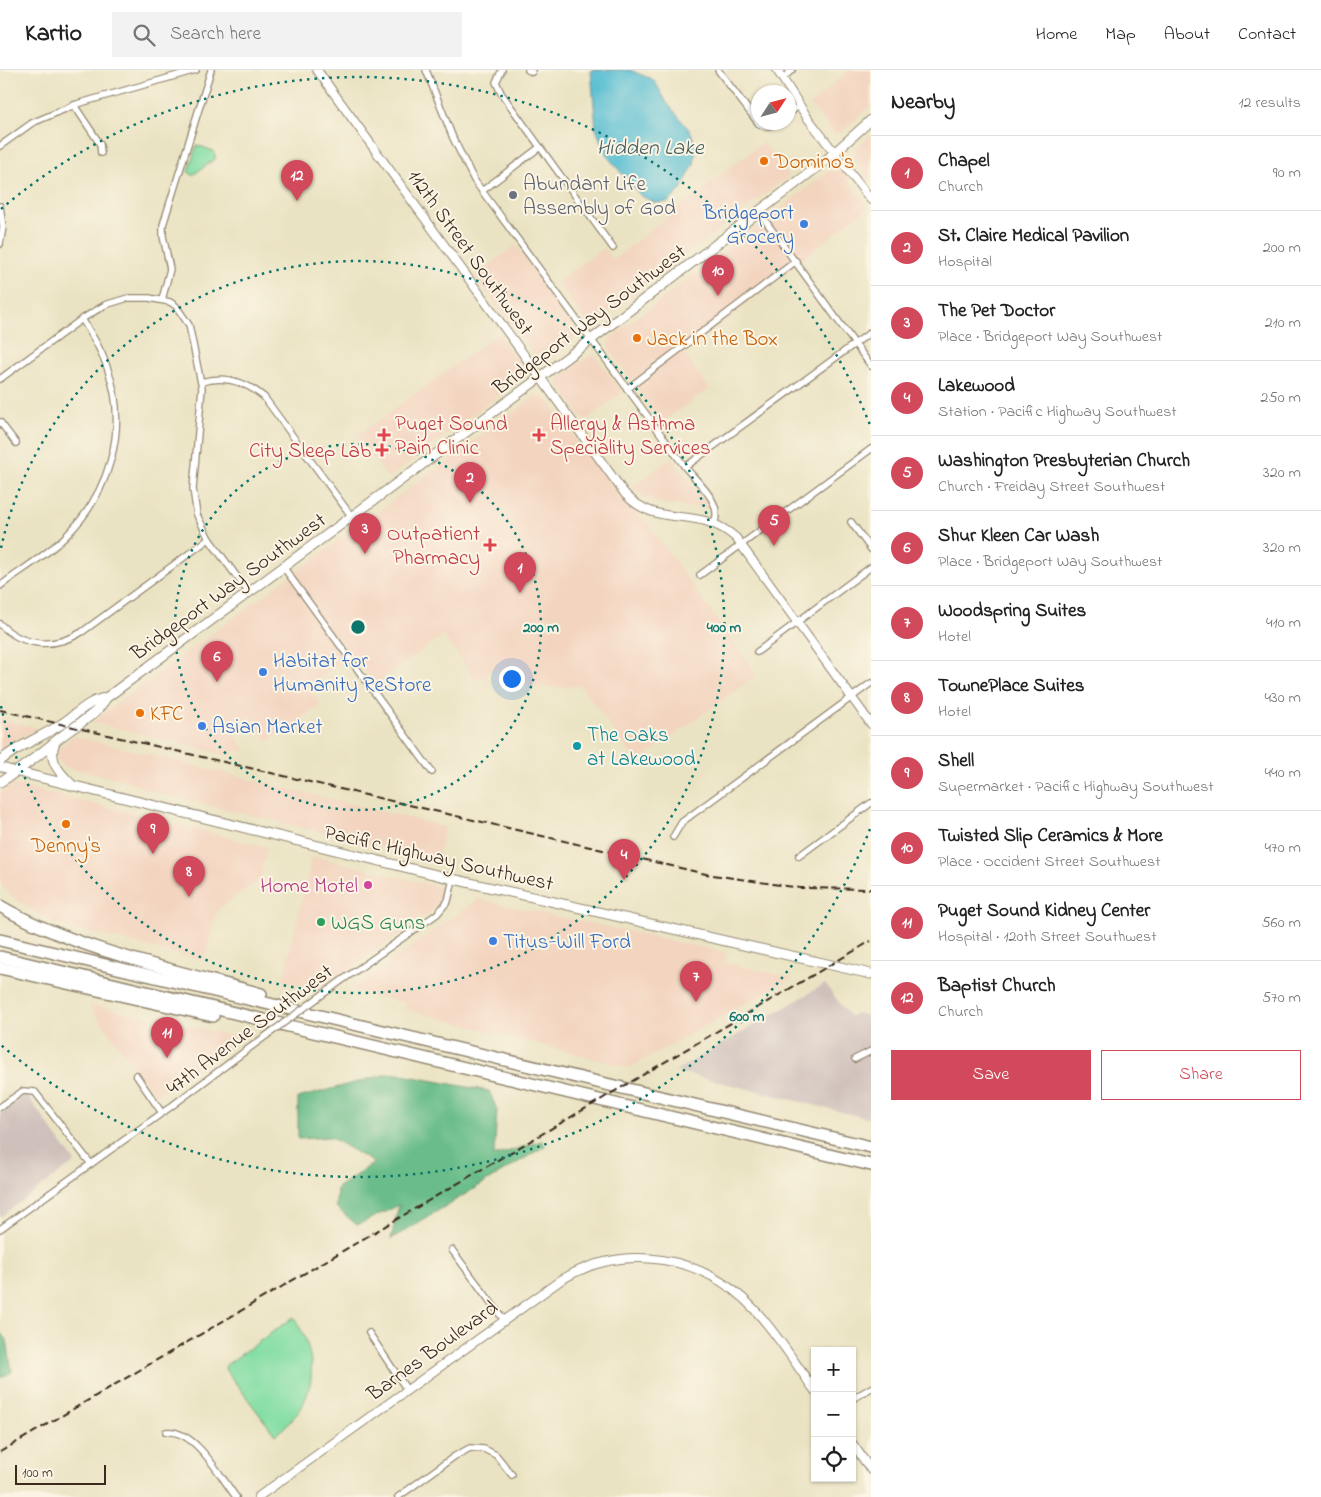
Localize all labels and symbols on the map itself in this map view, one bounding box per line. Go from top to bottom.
north arrow [751,85,796,130]
water label: Hidden Lake [596,133,705,165]
place label: Domino's [773,148,855,178]
marker: Domino's [758,155,770,167]
pin: 12 [281,160,313,201]
street label: 112th Street Southwest [399,164,540,342]
place label: Abundant Life Assembly of God [523,170,676,226]
marker: Abundant Life Assembly of God [507,189,519,201]
place label: Bridgeport Grocery [702,199,794,255]
marker: Bridgeport Grocery [798,218,810,230]
street label: Bridgeport Way Southwest [486,238,694,406]
pin: 10 [702,255,734,296]
place label: Jack in the Box [647,325,778,355]
marker: Jack in the Box [631,332,643,344]
place label: Puget Sound Pain Clinic [395,410,508,464]
place label: Allergy & Asthma Speciality Services [550,410,711,466]
marker: Puget Sound Pain Clinic [377,428,391,442]
marker: Allergy & Asthma Speciality Services [532,428,546,442]
place label: City Sleep Lab [249,437,371,469]
marker: City Sleep Lab [375,443,389,457]
pin: 2 [454,462,486,503]
pin: 5 [758,505,790,546]
street label: Bridgeport Way Southwest [124,506,334,671]
pin: 3 [349,513,381,554]
place label: Outpatient Pharmacy [387,520,480,576]
marker: Outpatient Pharmacy [484,539,496,551]
pin: 1 [504,552,536,593]
text: 200 m [522,617,559,639]
text: 400 m [706,617,742,639]
centre of rings [349,618,367,636]
pin: 6 [201,641,233,682]
place label: Habitat for Humanity ReStore [273,647,432,703]
marker: Habitat for Humanity ReStore [257,666,269,678]
your location [499,666,525,692]
place label: KFC [150,700,184,730]
marker: KFC [134,707,146,719]
place label: Asian Market [212,713,323,743]
marker: Asian Market [196,720,208,732]
place label: The Oaks at Lakewood [587,721,696,775]
marker: The Oaks at Lakewood [571,740,583,752]
pin: 9 [137,813,169,854]
marker: Denny's [60,818,72,830]
street label: Pacific Highway Southwest [321,818,556,902]
place label: Denny's [30,832,101,864]
pin: 4 [608,839,640,880]
pin: 8 [173,856,205,897]
place label: Home Motel [260,872,358,902]
marker: Home Motel [362,879,374,891]
place label: WGS Guns [331,909,425,939]
marker: WGS Guns [315,916,327,928]
place label: Titus-Will Ford [503,928,631,958]
marker: Titus-Will Ford [487,935,499,947]
street label: 47th Avenue Southwest [161,958,340,1103]
pin: 7 [680,961,712,1002]
text: 600 m [729,1006,765,1028]
pin: 11 [151,1017,183,1058]
street label: Barnes Boulevard [361,1294,505,1410]
scale bar [15,1462,106,1485]

